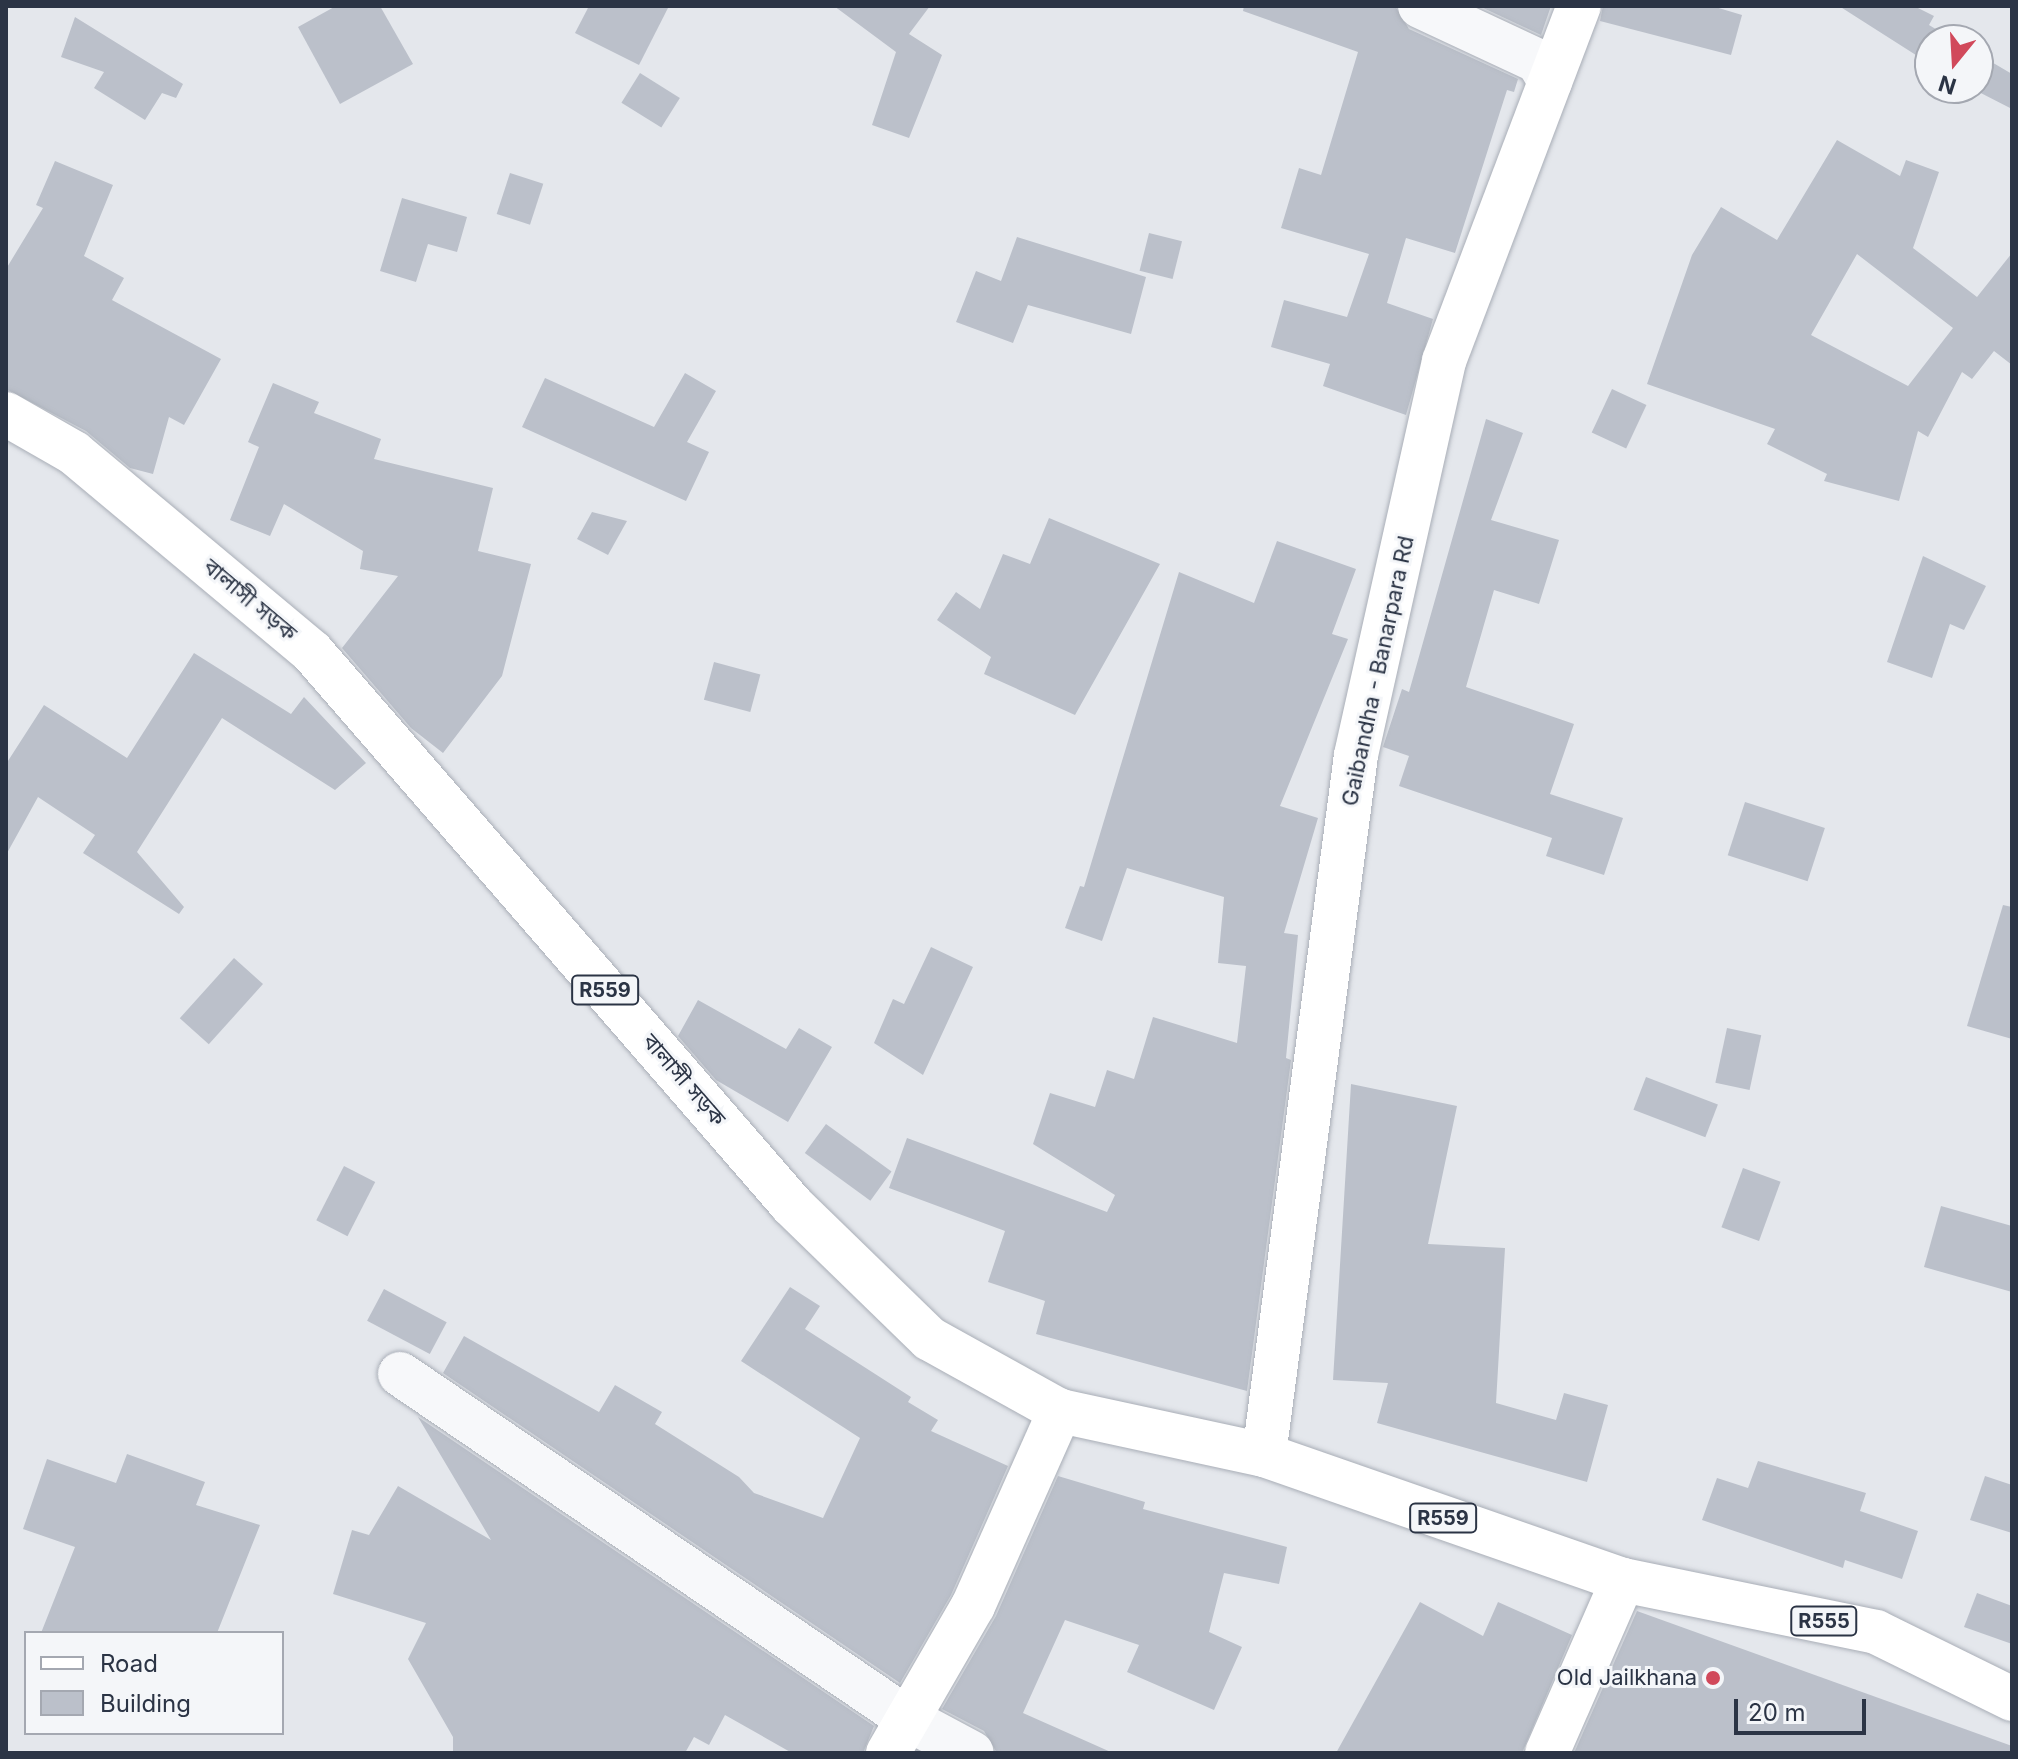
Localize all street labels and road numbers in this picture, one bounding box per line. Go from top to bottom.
street label: Gaibandha - Banarpara Rd [1336,534,1420,808]
street label: বালাসী সড়ক [198,553,302,647]
road number: R559 [571,974,639,1006]
street label: বালাসী সড়ক [637,1028,731,1132]
road number: R559 [1409,1502,1477,1534]
road number: R555 [1790,1605,1858,1637]

